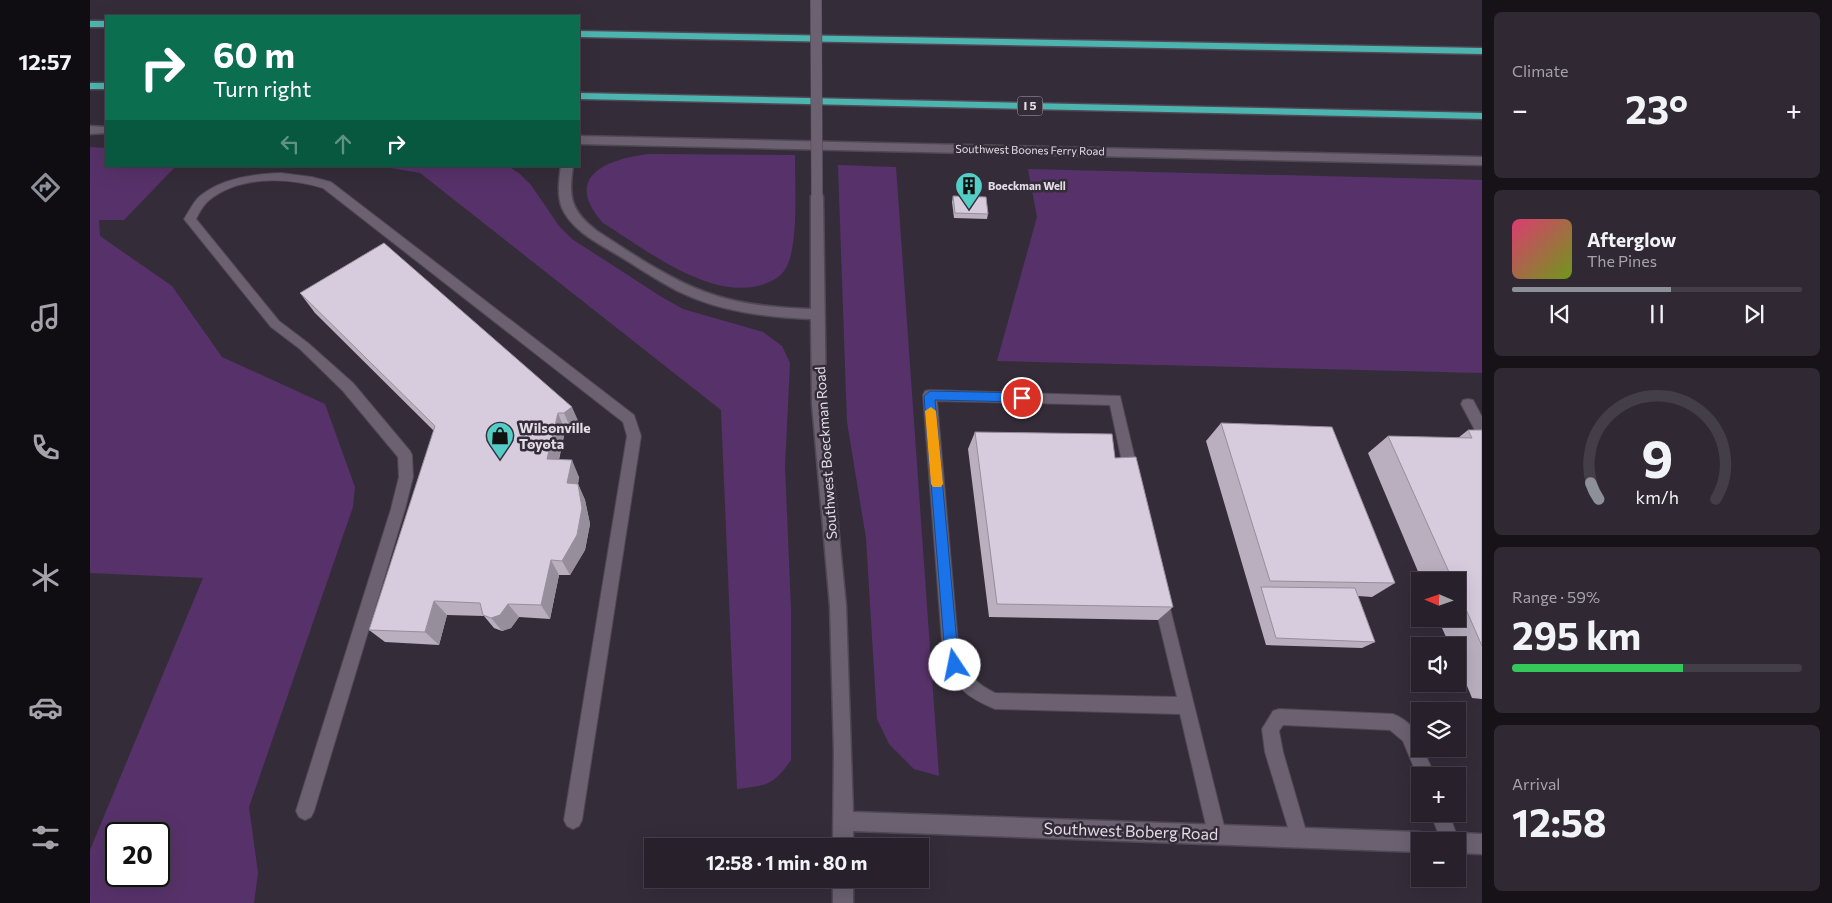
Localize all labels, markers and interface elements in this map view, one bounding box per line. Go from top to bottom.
text: 60 m [213,32,295,75]
icon: right [130,35,195,100]
text: 12:57 [18,48,72,75]
text: Climate [1512,61,1568,80]
text: Turn right [213,75,311,102]
text: 23° [1625,85,1688,132]
text: − [1512,92,1528,126]
text: + [1786,92,1802,126]
road number: I 5 [1018,96,1042,115]
icon: left [276,130,304,158]
icon: ahead [329,130,357,158]
icon: right [382,130,410,158]
street label: Southwest Boones Ferry Road [955,142,1105,157]
icon: directions [28,170,63,205]
building icon: Boeckman Well [954,171,984,210]
place label: Boeckman Well [988,179,1066,192]
text: Afterglow [1587,228,1676,251]
text: The Pines [1587,251,1657,270]
icon: music [28,300,63,335]
icon: previous [1546,300,1574,328]
icon: pause [1643,300,1671,328]
icon: next [1740,300,1768,328]
street label: Southwest Boeckman Road [811,366,840,540]
pin [1001,377,1043,419]
icon: arrive [1008,384,1036,412]
place label: Wilsonville Toyota [519,419,591,452]
shop icon: Wilsonville Toyota [485,421,515,460]
text: 9 [1641,425,1673,489]
icon: phone [28,430,63,465]
text: km/h [1635,486,1679,508]
icon: climate [28,560,63,595]
north arrow [1411,572,1466,628]
map controls [1411,572,1466,887]
text: Range · 59% [1512,587,1600,606]
text: 295 km [1512,611,1641,658]
button: sound [1411,637,1466,692]
position arrow [928,638,980,690]
icon: car [28,690,63,725]
button: layers [1411,702,1466,757]
button: + [1411,767,1466,822]
text: Arrival [1512,774,1560,793]
text: 12:58 [1512,798,1607,845]
street label: Southwest Boberg Road [1043,818,1219,843]
icon: filters [28,820,63,855]
speed limit sign: 20 [105,822,170,887]
button: − [1411,832,1466,887]
text: 12:58 · 1 min · 80 m [706,851,867,874]

